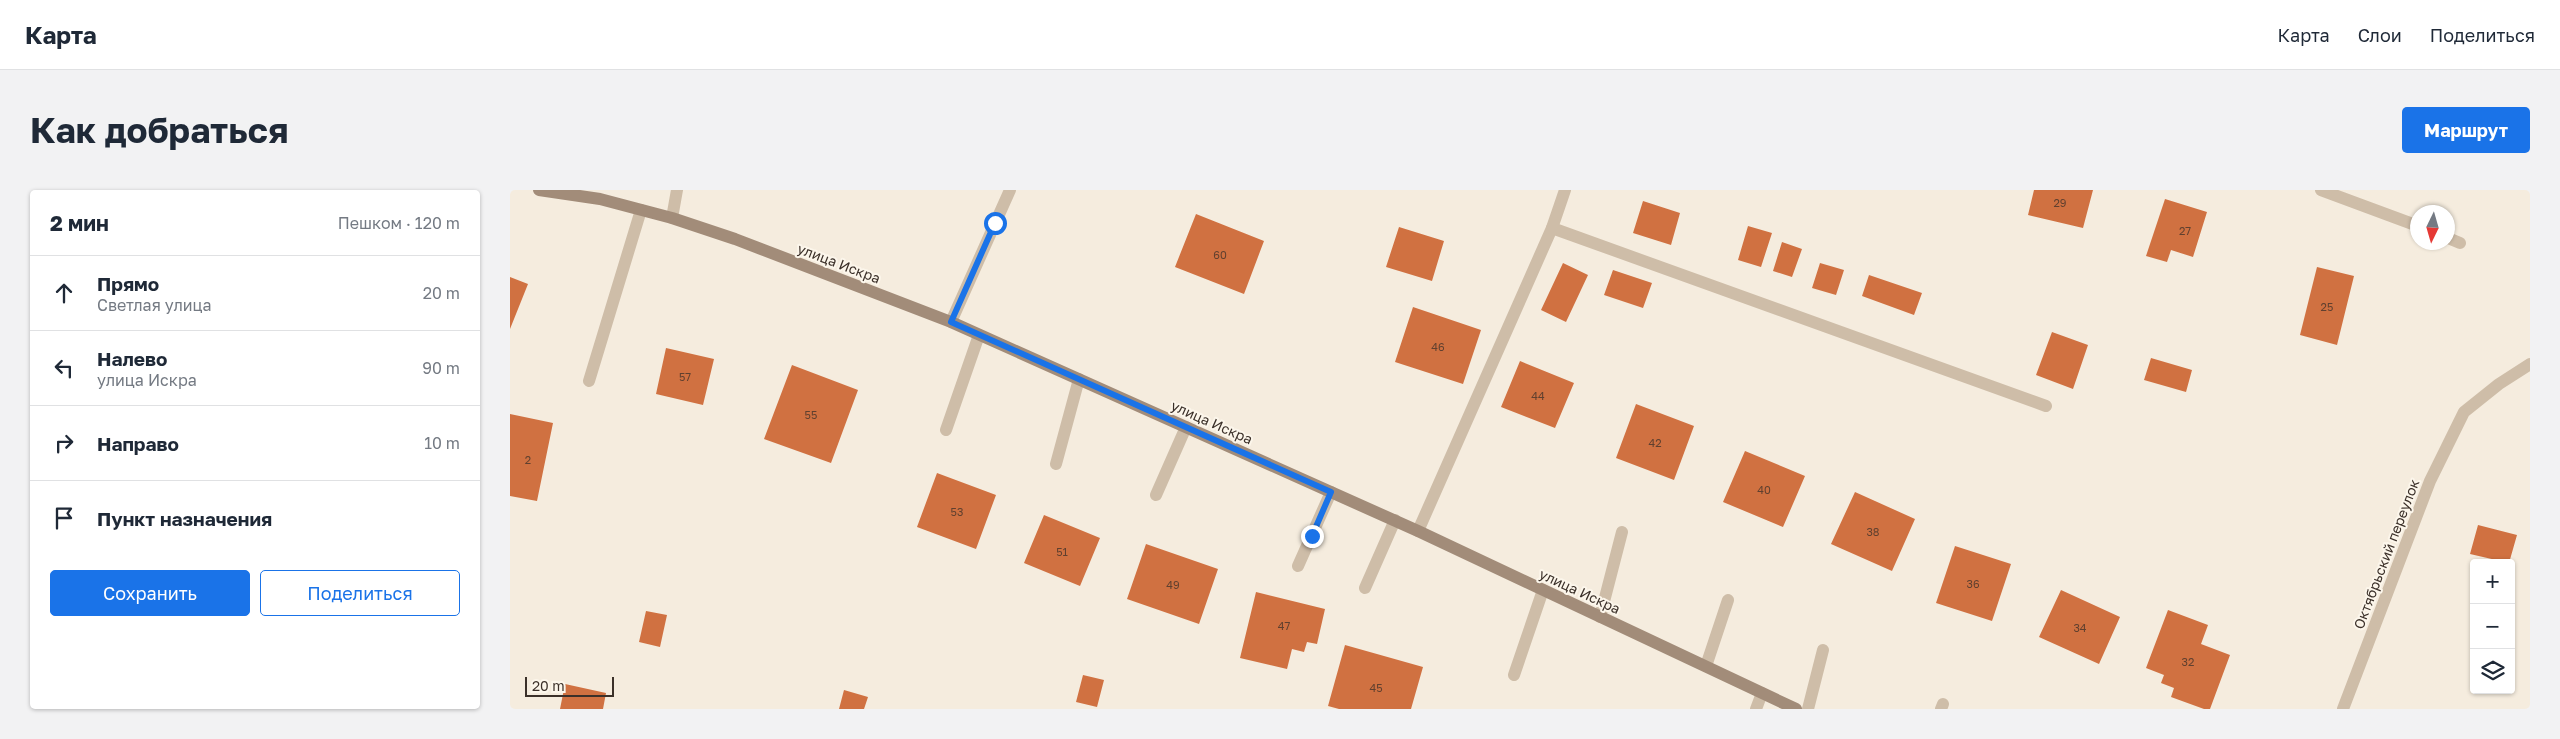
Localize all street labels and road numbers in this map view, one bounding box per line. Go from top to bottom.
street label: улица Искра [795,239,883,287]
street label: улица Искра [1169,396,1255,448]
street label: Октябрьский переулок [2350,477,2422,631]
street label: улица Искра [1537,565,1623,617]

